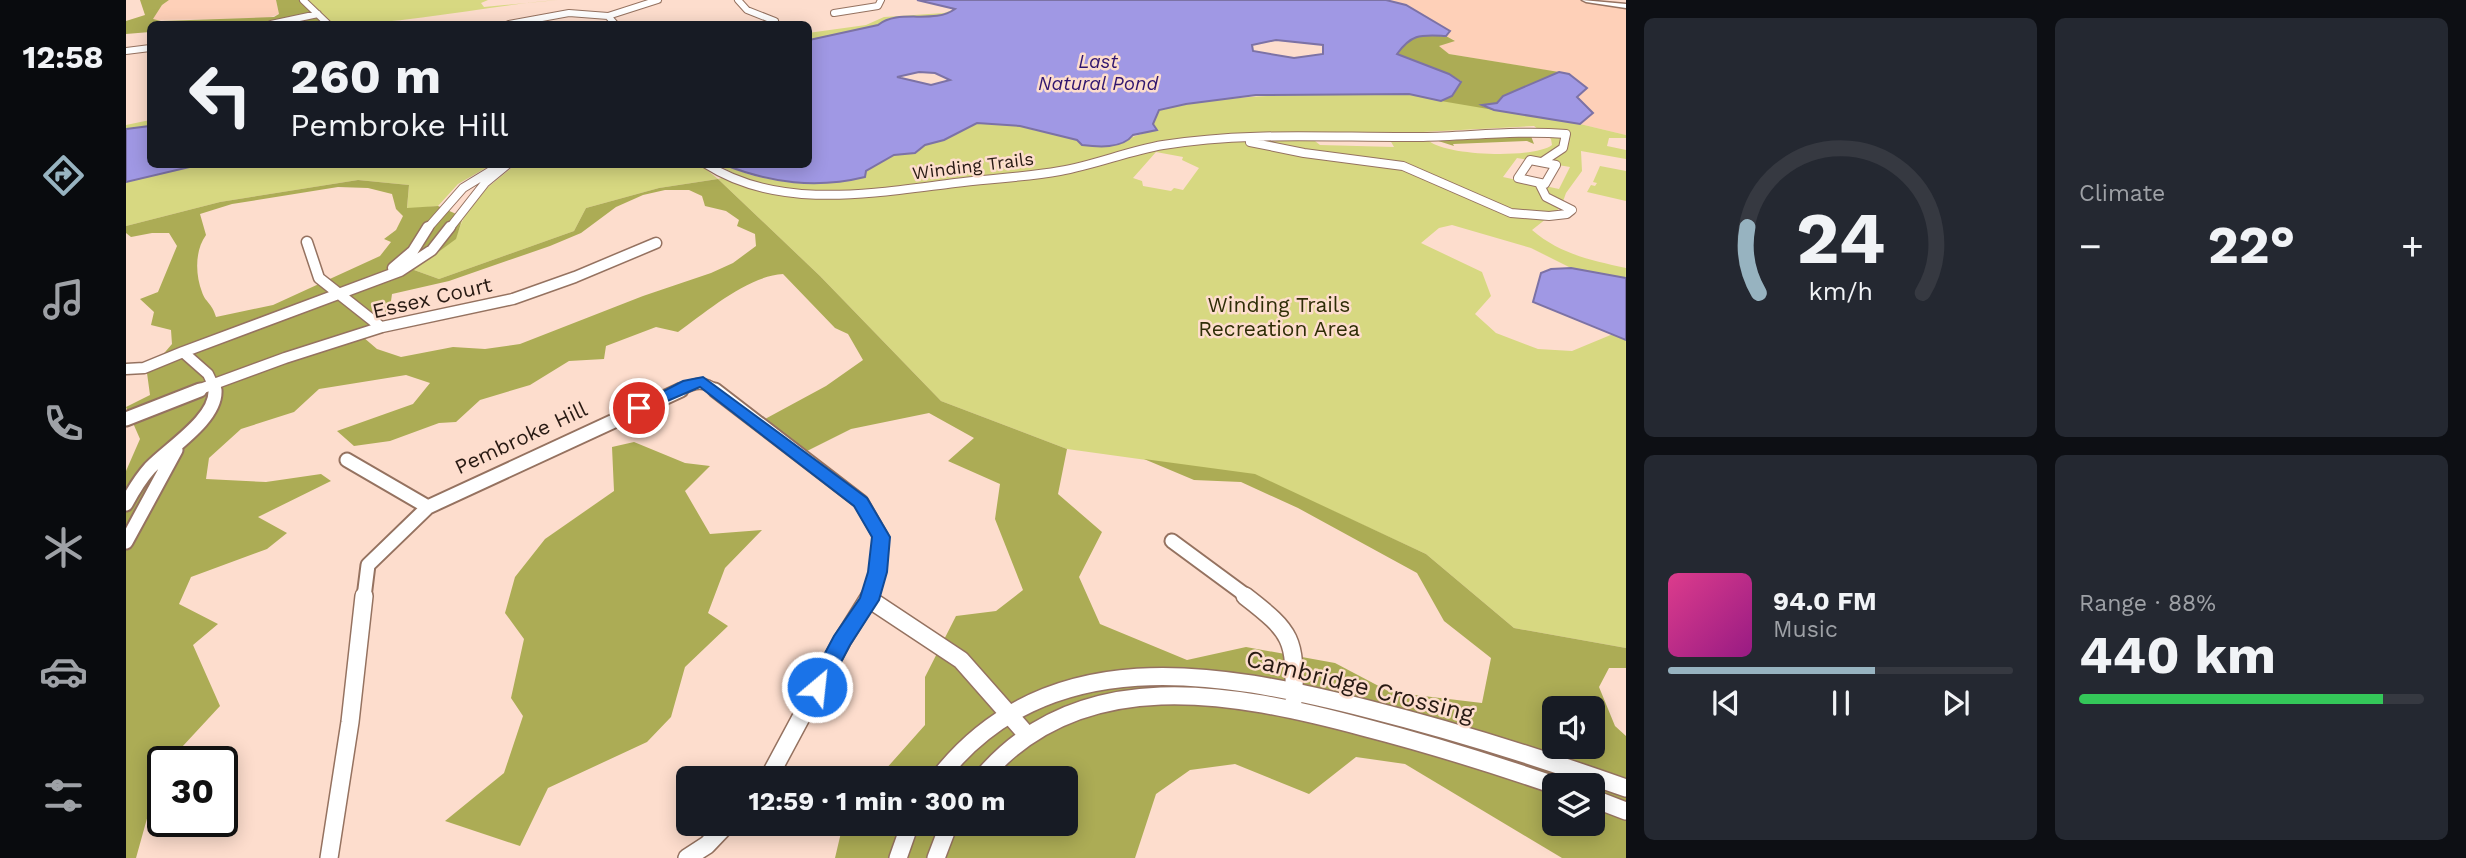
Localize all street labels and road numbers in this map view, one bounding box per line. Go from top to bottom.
street label: Winding Trails [911,148,1035,183]
street label: Essex Court [370,272,494,323]
street label: Pembroke Hill [451,396,592,479]
street label: Cambridge Crossing [1243,644,1477,728]

